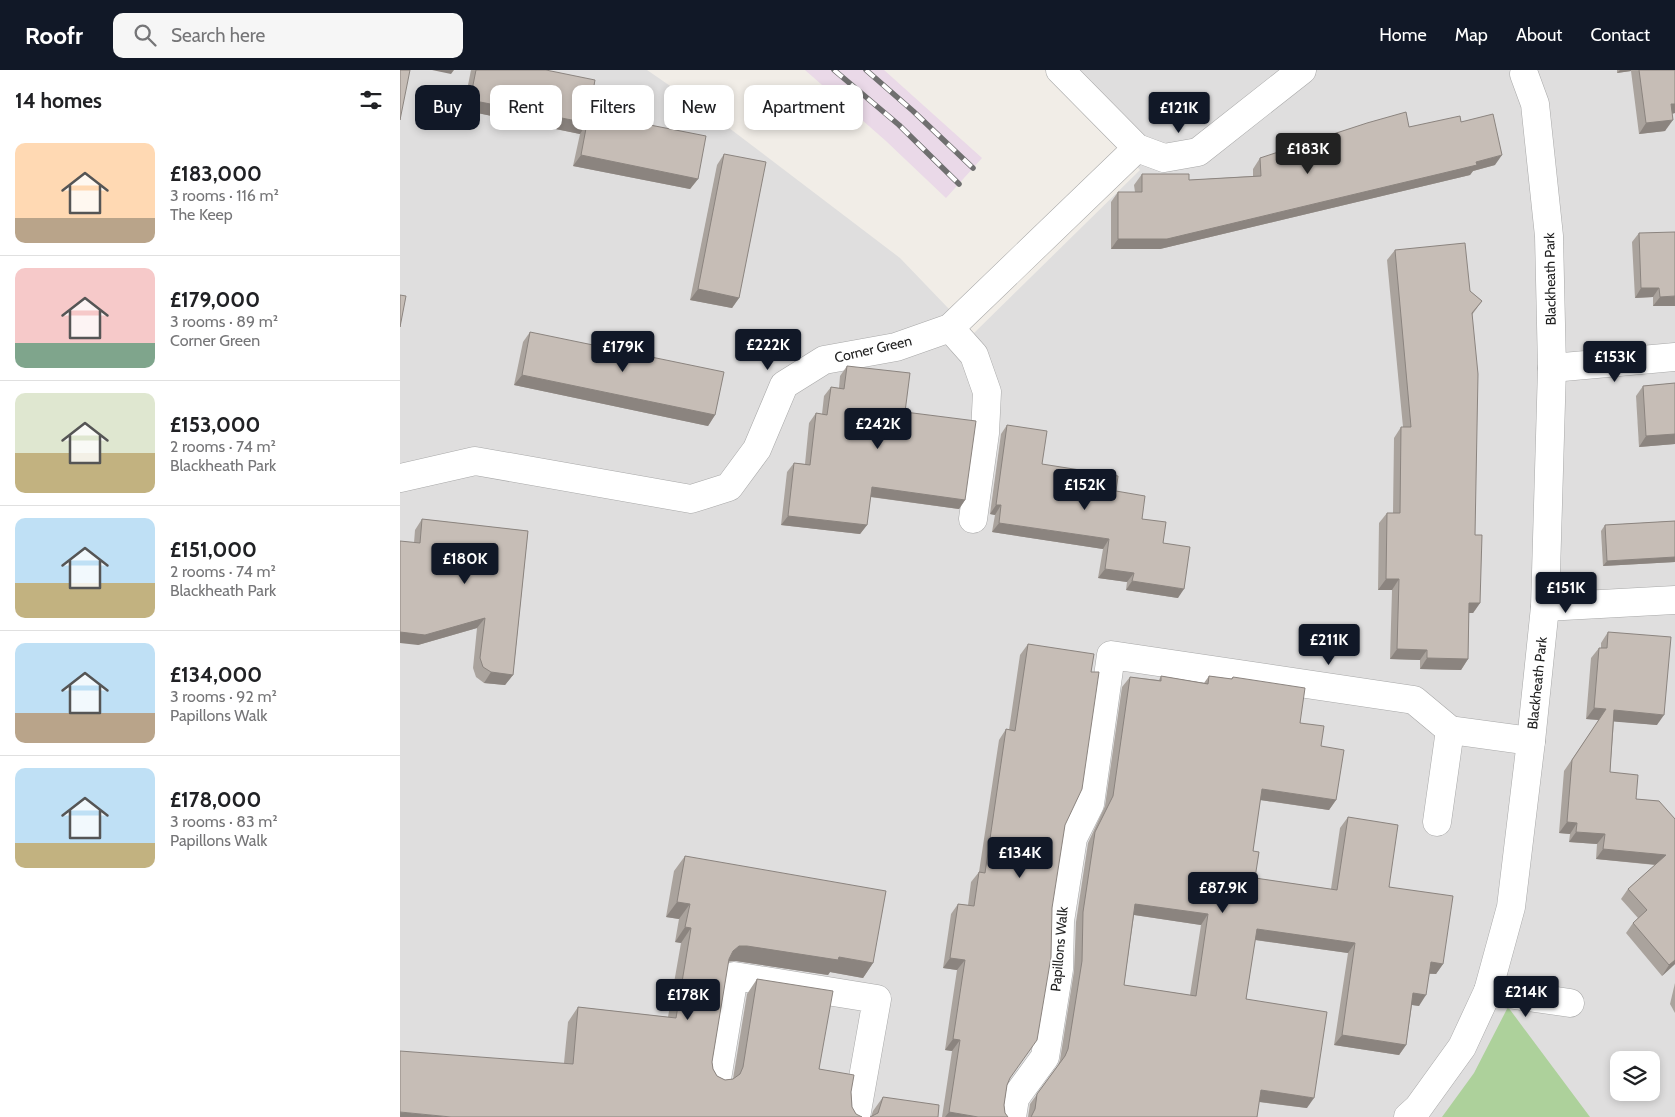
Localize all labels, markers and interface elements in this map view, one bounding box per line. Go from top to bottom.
search box [113,13,463,58]
text: Roofr [25,21,83,50]
icon: search [131,21,159,49]
text: Search here [171,24,265,47]
text: Home [1379,24,1427,46]
text: Map [1455,24,1488,46]
text: About [1516,24,1562,46]
text: Contact [1590,24,1650,46]
chip: Buy [415,85,480,130]
chip: Rent [490,85,562,130]
chip: Filters [572,85,654,130]
chip: New [664,85,734,130]
chip: Apartment [744,85,863,130]
icon: filters [357,86,385,114]
text: 14 homes [15,88,102,113]
pin: £121K [1144,92,1214,134]
text: £121K [1160,98,1198,117]
pin: £183K [1273,132,1343,175]
text: £183K [1287,139,1329,158]
text: £183,000 [170,161,262,186]
icon: home [55,163,115,223]
text: 3 rooms · 116 m² [170,186,279,205]
text: The Keep [170,205,233,224]
street label: Blackheath Park [1540,232,1560,326]
text: £179,000 [170,287,260,312]
icon: home [55,288,115,348]
text: 3 rooms · 89 m² [170,312,278,331]
pin: £222K [733,328,803,371]
pin: £179K [588,330,658,373]
text: Corner Green [170,331,260,350]
street label: Corner Green [833,331,914,367]
text: £222K [746,335,790,354]
text: £179K [602,337,644,356]
pin: £153K [1580,340,1650,383]
text: £153K [1594,347,1636,366]
pin: £242K [843,408,913,450]
text: £153,000 [170,412,260,437]
icon: home [55,413,115,473]
text: £242K [855,414,901,433]
text: 2 rooms · 74 m² [170,437,276,456]
text: Blackheath Park [170,456,276,475]
pin: £152K [1050,468,1120,511]
text: £152K [1064,475,1106,494]
text: £151,000 [170,537,257,562]
icon: home [55,538,115,598]
pin: £180K [430,542,500,585]
text: £180K [442,549,488,568]
text: 2 rooms · 74 m² [170,562,276,581]
pin: £151K [1531,572,1601,614]
text: £151K [1547,578,1585,597]
text: Blackheath Park [170,581,276,600]
pin: £211K [1294,624,1364,666]
text: £211K [1310,630,1348,649]
street label: Blackheath Park [1523,635,1551,730]
text: £134,000 [170,662,262,687]
icon: home [55,663,115,723]
text: 3 rooms · 92 m² [170,687,277,706]
text: Papillons Walk [170,706,267,725]
text: £178,000 [170,787,261,812]
icon: home [55,788,115,848]
text: 3 rooms · 83 m² [170,812,278,831]
text: Papillons Walk [170,831,267,850]
pin: £134K [985,836,1055,879]
text: £134K [999,843,1041,862]
pin: £87.9K [1182,872,1264,914]
text: £87.9K [1199,878,1247,897]
street label: Papillons Walk [1046,905,1072,992]
pin: £214K [1491,976,1561,1018]
pin: £178K [653,978,723,1021]
text: £214K [1505,982,1547,1001]
text: £178K [667,985,709,1004]
map controls [1610,1051,1660,1101]
button: layers [1610,1051,1660,1101]

